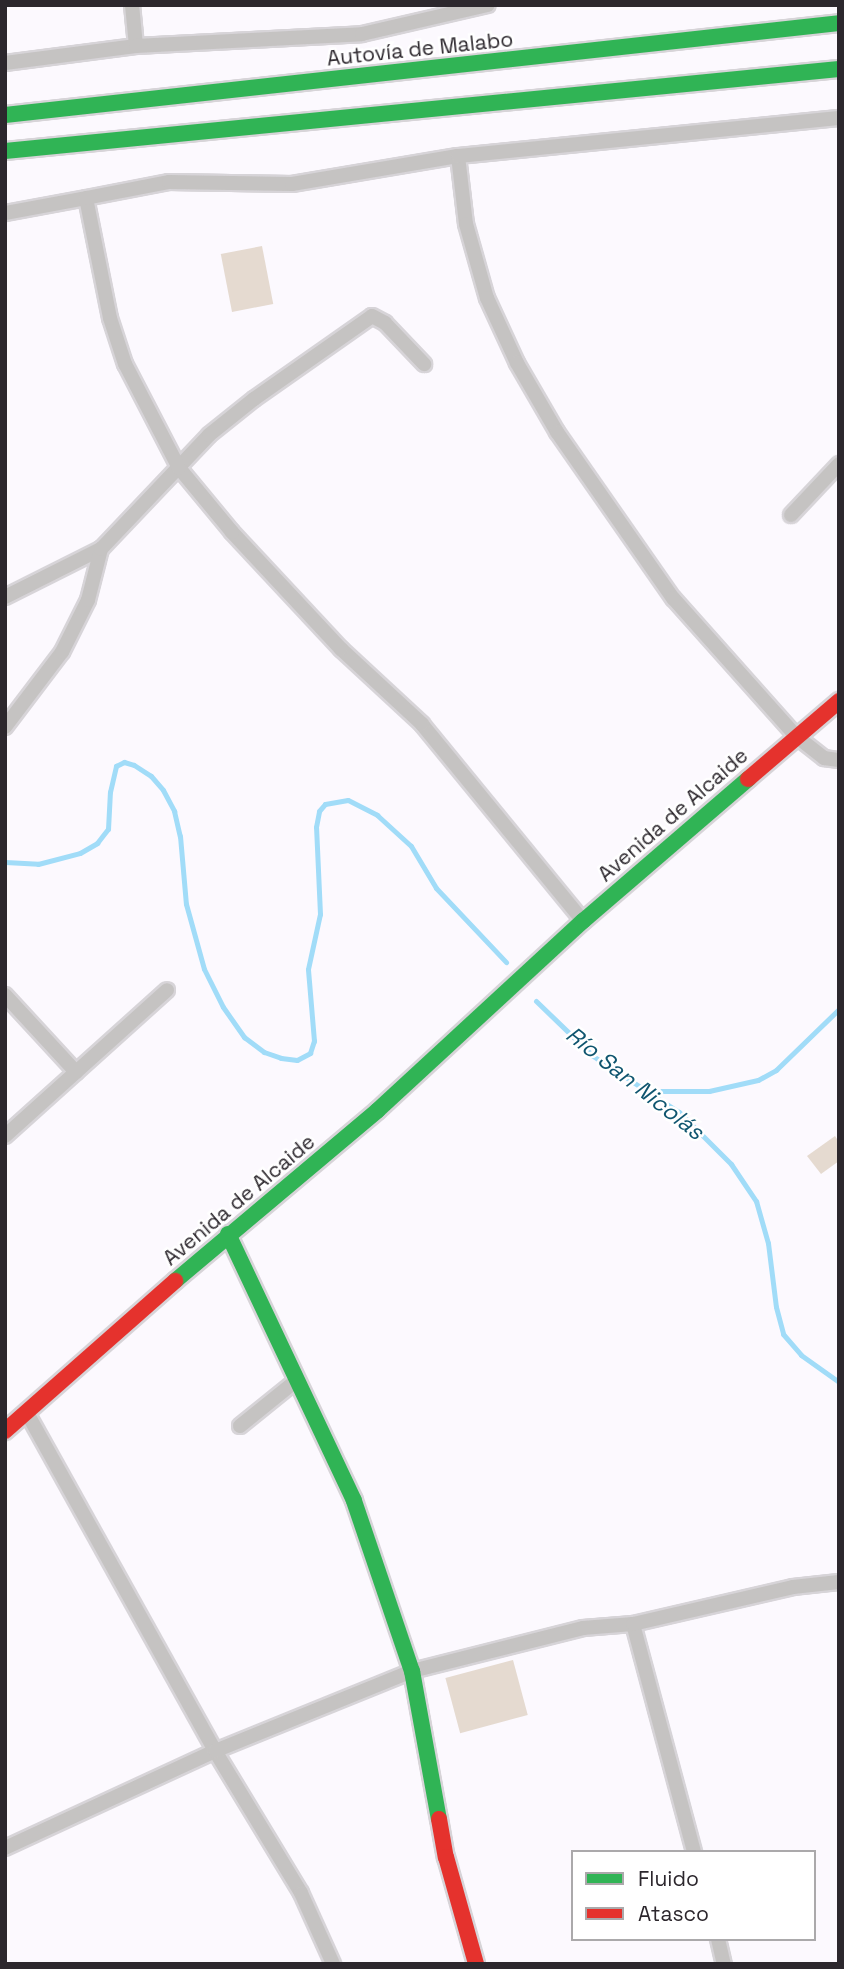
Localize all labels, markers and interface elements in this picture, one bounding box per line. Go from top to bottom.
street label: Autovía de Malabo [326,27,514,71]
street label: Avenida de Alcaide [593,743,753,887]
water label: Río San Nicolás [561,1021,709,1145]
street label: Avenida de Alcaide [158,1129,320,1271]
legend [571,1850,816,1941]
text: Fluido [638,1865,699,1892]
text: Atasco [638,1900,709,1927]

